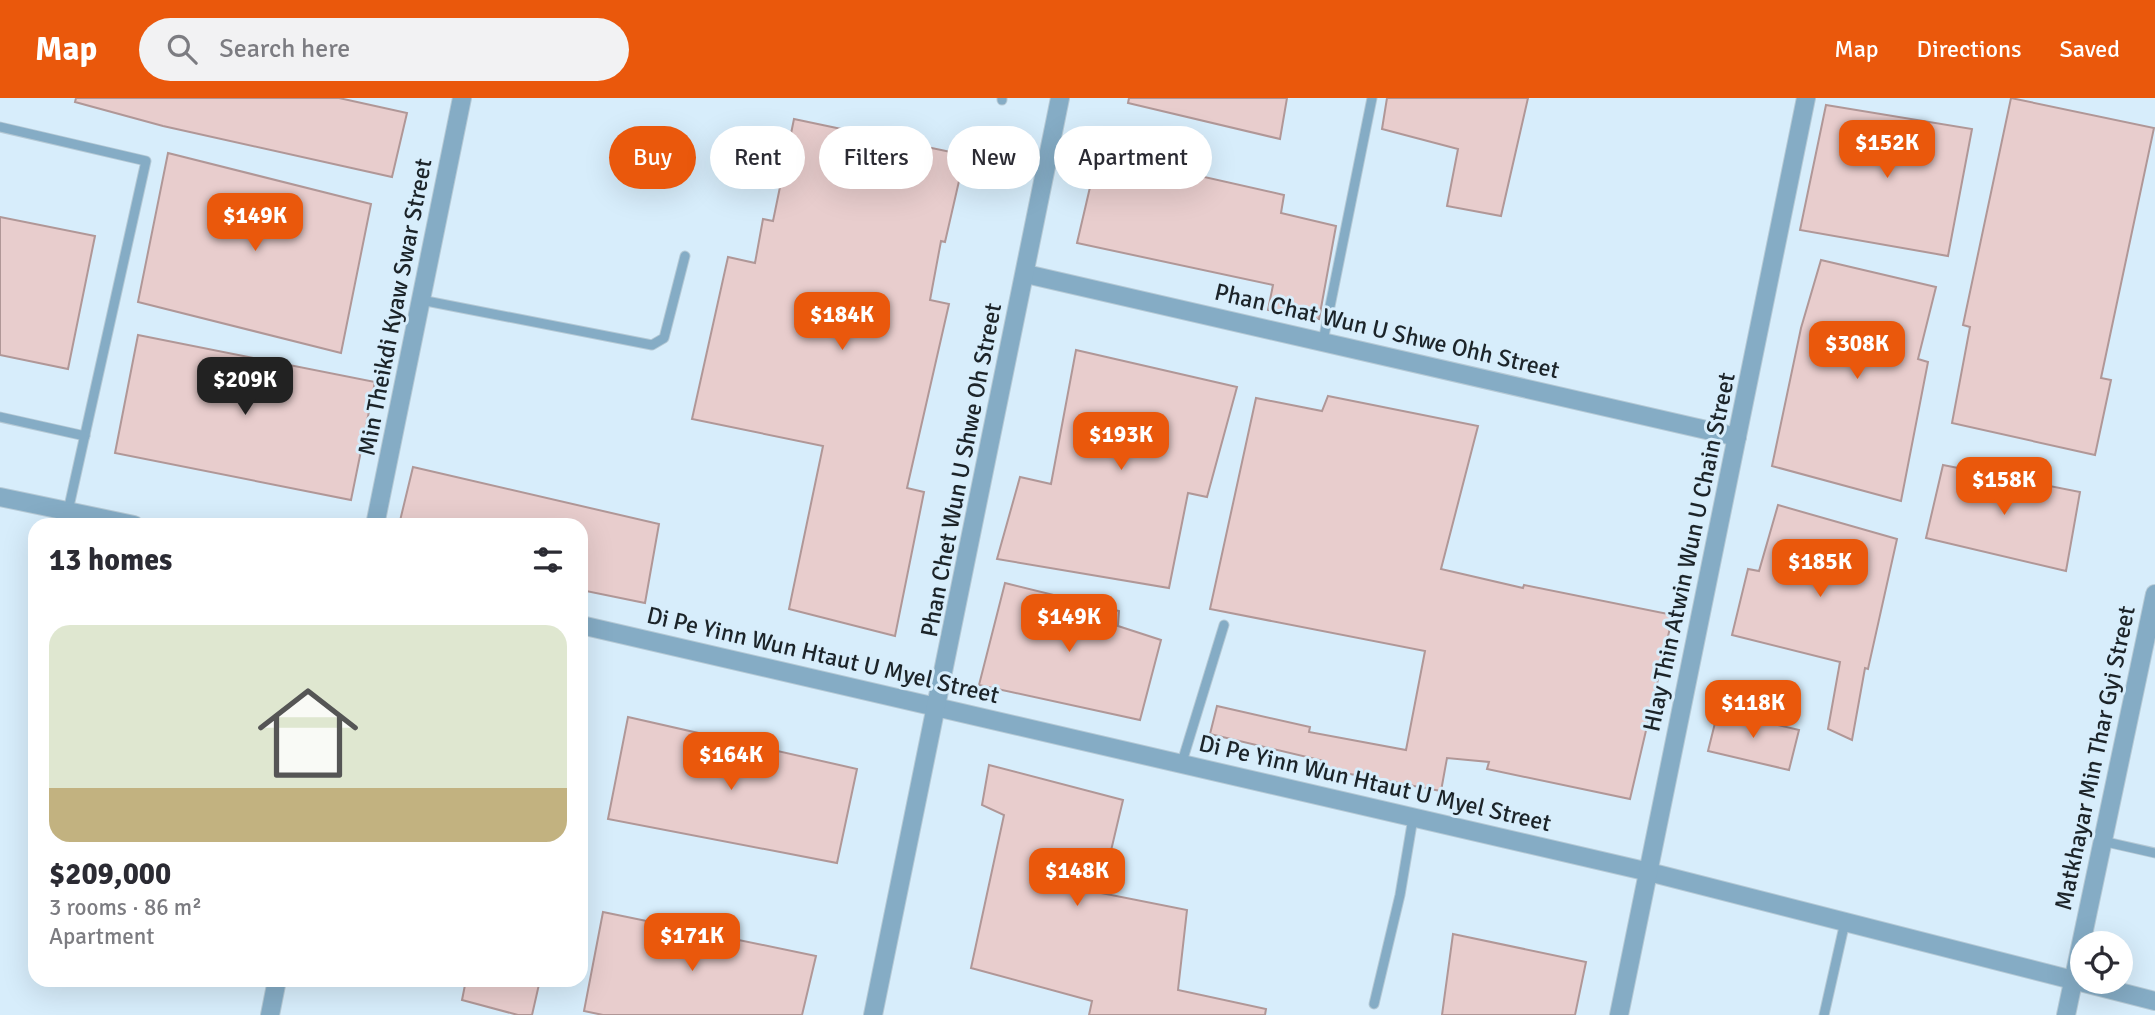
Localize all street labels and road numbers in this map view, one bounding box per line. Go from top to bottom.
street label: Min Theikdi Kyaw Swar Street [351,156,439,458]
street label: Phan Chat Wun U Shwe Ohh Street [1212,277,1562,385]
street label: Phan Chet Wun U Shwe Oh Street [914,300,1008,640]
street label: Hlay Thin Atwin Wun U Chain Street [1636,370,1742,734]
street label: Di Pe Yinn Wun Htaut U Myel Street [644,600,1002,710]
street label: Matkhayar Min Thar Gyi Street [2048,603,2142,913]
street label: Di Pe Yinn Wun Htaut U Myel Street [1196,728,1554,838]

